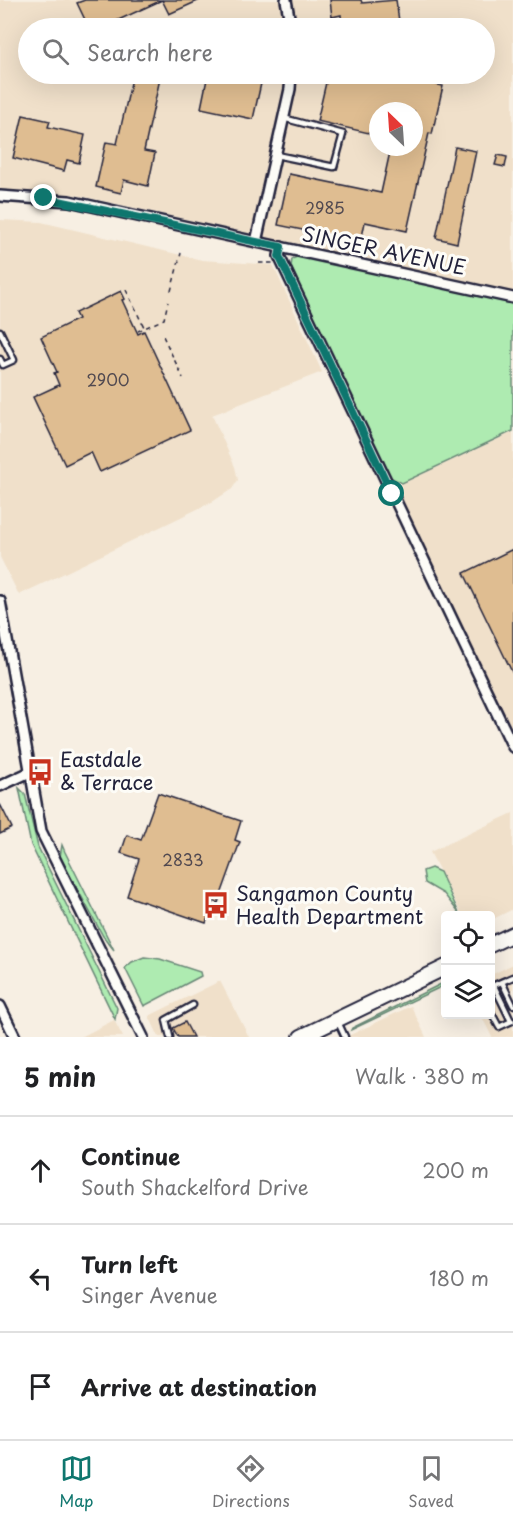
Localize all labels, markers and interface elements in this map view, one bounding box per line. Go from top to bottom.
search box [18,18,495,84]
icon: search [39,35,72,68]
text: Search here [87,35,213,68]
north arrow [369,102,423,156]
route end [30,184,56,210]
house number: 2985 [305,195,345,219]
street label: SINGER AVENUE [300,218,469,282]
house number: 2900 [86,367,130,391]
route start [378,480,404,506]
place label: Eastdale & Terrace [60,744,153,797]
bus stop icon: Eastdale & Terrace [25,757,55,787]
house number: 2833 [162,847,204,871]
place label: Sangamon County Health Department [236,878,423,931]
bus stop icon: Sangamon County Health Department [201,890,231,920]
map controls [441,911,495,1019]
button: locate [441,911,495,965]
button: layers [441,965,495,1019]
text: 5 min [24,1057,96,1096]
text: Walk · 380 m [355,1061,489,1091]
text: Continue [81,1139,180,1172]
icon: ahead [24,1154,57,1187]
text: 200 m [422,1155,489,1185]
text: South Shackelford Drive [81,1172,309,1202]
text: Turn left [81,1247,178,1280]
icon: left [24,1262,57,1295]
text: 180 m [429,1263,489,1293]
text: Singer Avenue [81,1280,218,1310]
icon: arrive [24,1370,57,1403]
text: Arrive at destination [81,1370,317,1403]
tab: Map [59,1452,93,1512]
tab: Directions [212,1452,290,1512]
tab: Saved [408,1452,454,1512]

